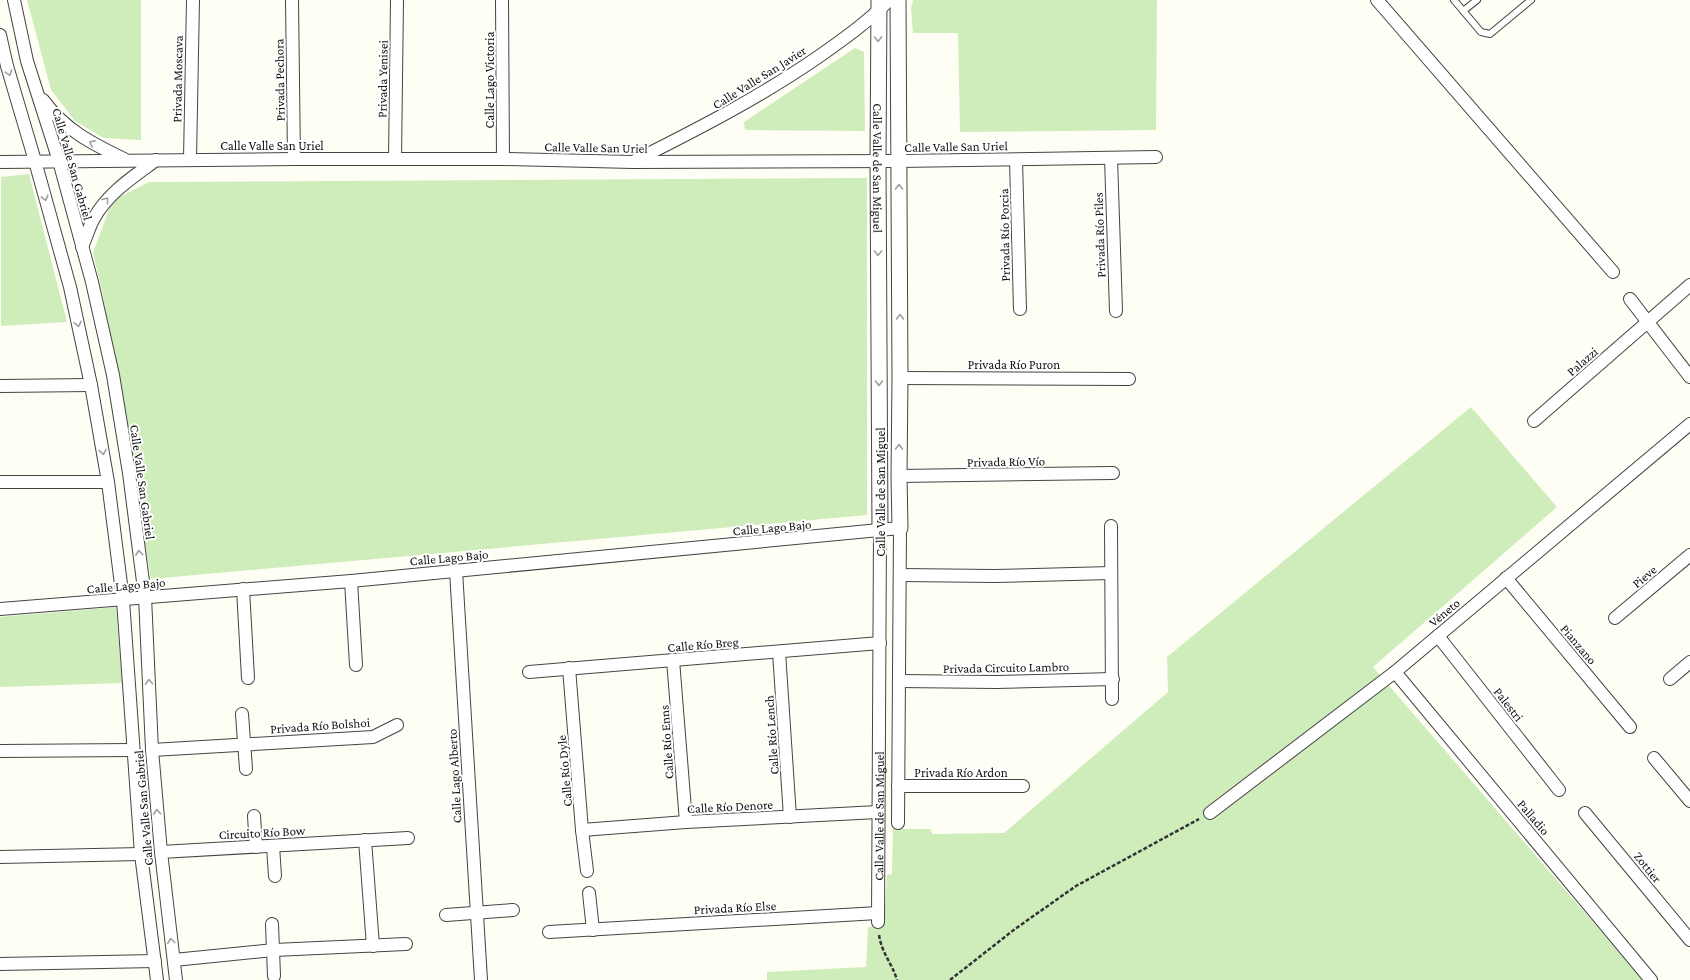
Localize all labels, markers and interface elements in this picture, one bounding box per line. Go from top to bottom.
street label: Calle Lago Victoria [482,32,497,128]
street label: Privada Moscava [169,35,186,123]
one-way arrow [874,36,882,42]
street label: Privada Pechora [271,38,288,122]
street label: Privada Yenisei [374,39,391,118]
street label: Calle Valle San Javier [710,42,809,112]
one-way arrow [4,70,13,77]
street label: Calle Valle de San Miguel [870,103,885,233]
street label: Calle Valle San Gabriel [49,106,96,223]
street label: Calle Valle San Uriel [220,138,324,153]
street label: Calle Valle San Uriel [904,138,1008,155]
street label: Calle Valle San Uriel [544,139,648,156]
one-way arrow [88,140,96,148]
one-way arrow [895,184,903,190]
street label: Privada Río Porcia [996,188,1013,282]
street label: Privada Río Piles [1091,192,1108,278]
one-way arrow [41,195,49,201]
one-way arrow [102,198,109,205]
one-way arrow [874,250,882,256]
one-way arrow [896,314,904,320]
one-way arrow [73,321,81,327]
street label: Palazzi [1564,343,1601,379]
street label: Privada Río Puron [968,357,1060,372]
one-way arrow [875,380,883,386]
street label: Calle Valle San Gabriel [127,424,158,541]
street label: Calle Valle de San Miguel [873,427,888,557]
one-way arrow [895,444,903,450]
one-way arrow [98,448,106,455]
street label: Privada Río Vío [967,453,1045,470]
street label: Calle Lago Bajo [732,517,812,539]
street label: Calle Lago Bajo [409,547,489,569]
one-way arrow [135,550,144,556]
street label: Pieve [1629,562,1660,591]
street label: Calle Lago Bajo [86,575,166,597]
street label: Véneto [1426,595,1463,630]
street label: Pianzano [1557,621,1600,667]
street label: Calle Río Breg [667,634,740,655]
street label: Privada Circuito Lambro [943,659,1069,676]
one-way arrow [144,679,153,685]
street label: Palestri [1491,684,1527,725]
street label: Calle Río Lench [761,695,782,775]
street label: Calle Río Enns [656,704,677,780]
street label: Privada Río Bolshoi [270,714,371,736]
street label: Calle Lago Alberto [445,728,464,824]
street label: Calle Río Dyle [554,734,575,807]
street label: Calle Valle San Gabriel [131,749,156,866]
street label: Calle Valle de San Miguel [871,751,887,881]
street label: Privada Río Ardon [914,765,1008,780]
street label: Palladio [1514,796,1553,838]
street label: Calle Río Denore [687,797,774,816]
one-way arrow [153,809,162,815]
street label: Circuito Río Bow [218,823,306,842]
street label: Zottier [1631,849,1665,886]
street label: Privada Río Else [693,898,777,917]
one-way arrow [167,938,176,944]

